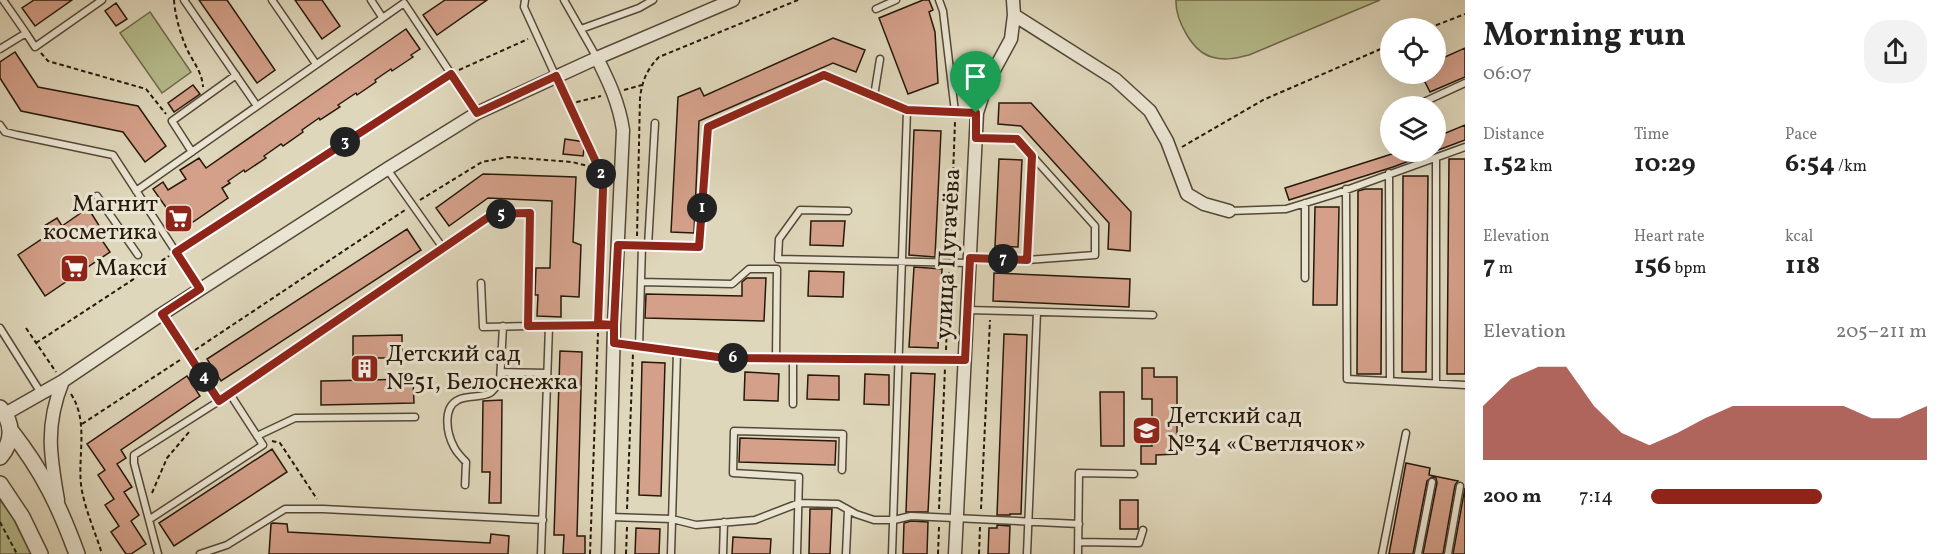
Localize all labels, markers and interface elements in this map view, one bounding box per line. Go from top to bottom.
text: Morning run [1483,14,1686,60]
map controls [1380,18,1446,162]
button: locate [1380,18,1446,84]
button: share [1864,20,1927,83]
pin [950,51,1001,113]
icon: arrive [959,60,992,93]
text: 06:07 [1483,60,1532,88]
button: layers [1380,96,1446,162]
text: Distance [1483,124,1544,146]
text: Time [1634,124,1669,146]
text: Pace [1785,124,1817,146]
pin: 3 [330,127,360,157]
text: 3 [341,131,349,153]
text: 1.52 [1483,146,1527,182]
text: 10:29 [1634,146,1696,182]
text: 6:54 [1785,146,1835,182]
text: km [1527,156,1553,178]
text: /km [1835,156,1867,178]
pin: 2 [586,159,616,189]
text: 2 [597,163,605,185]
street label: улица Пугачёва [928,167,970,341]
place label: Магнит косметика [43,188,158,250]
pin: 1 [687,193,717,223]
text: 1 [699,197,705,219]
pin: 5 [486,199,516,229]
supermarket icon: Магнит косметика [163,203,195,235]
text: 5 [497,203,505,225]
text: Elevation [1483,226,1550,248]
text: Heart rate [1634,226,1705,248]
text: kcal [1785,226,1813,248]
pin: 7 [988,244,1018,274]
text: 7 [999,248,1007,270]
text: 7 [1483,248,1495,284]
text: 156 [1634,248,1671,284]
text: 118 [1785,248,1820,284]
place label: Макси [95,252,167,286]
supermarket icon: Макси [58,253,90,285]
text: m [1495,258,1513,280]
text: bpm [1671,258,1707,280]
text: Elevation [1483,318,1566,346]
text: 205–211 m [1836,318,1927,346]
place label: Детский сад №51, Белоснежка [386,338,578,400]
pin: 6 [718,343,748,373]
text: 6 [729,347,737,369]
building icon: Детский сад №51, Белоснежка [349,353,381,385]
pin: 4 [189,362,219,392]
text: 4 [199,366,209,388]
place label: Детский сад №34 «Светлячок» [1167,400,1366,462]
school or university icon: Детский сад №34 «Светлячок» [1130,415,1162,447]
text: 200 m [1483,483,1541,511]
text: 7:14 [1579,483,1613,511]

